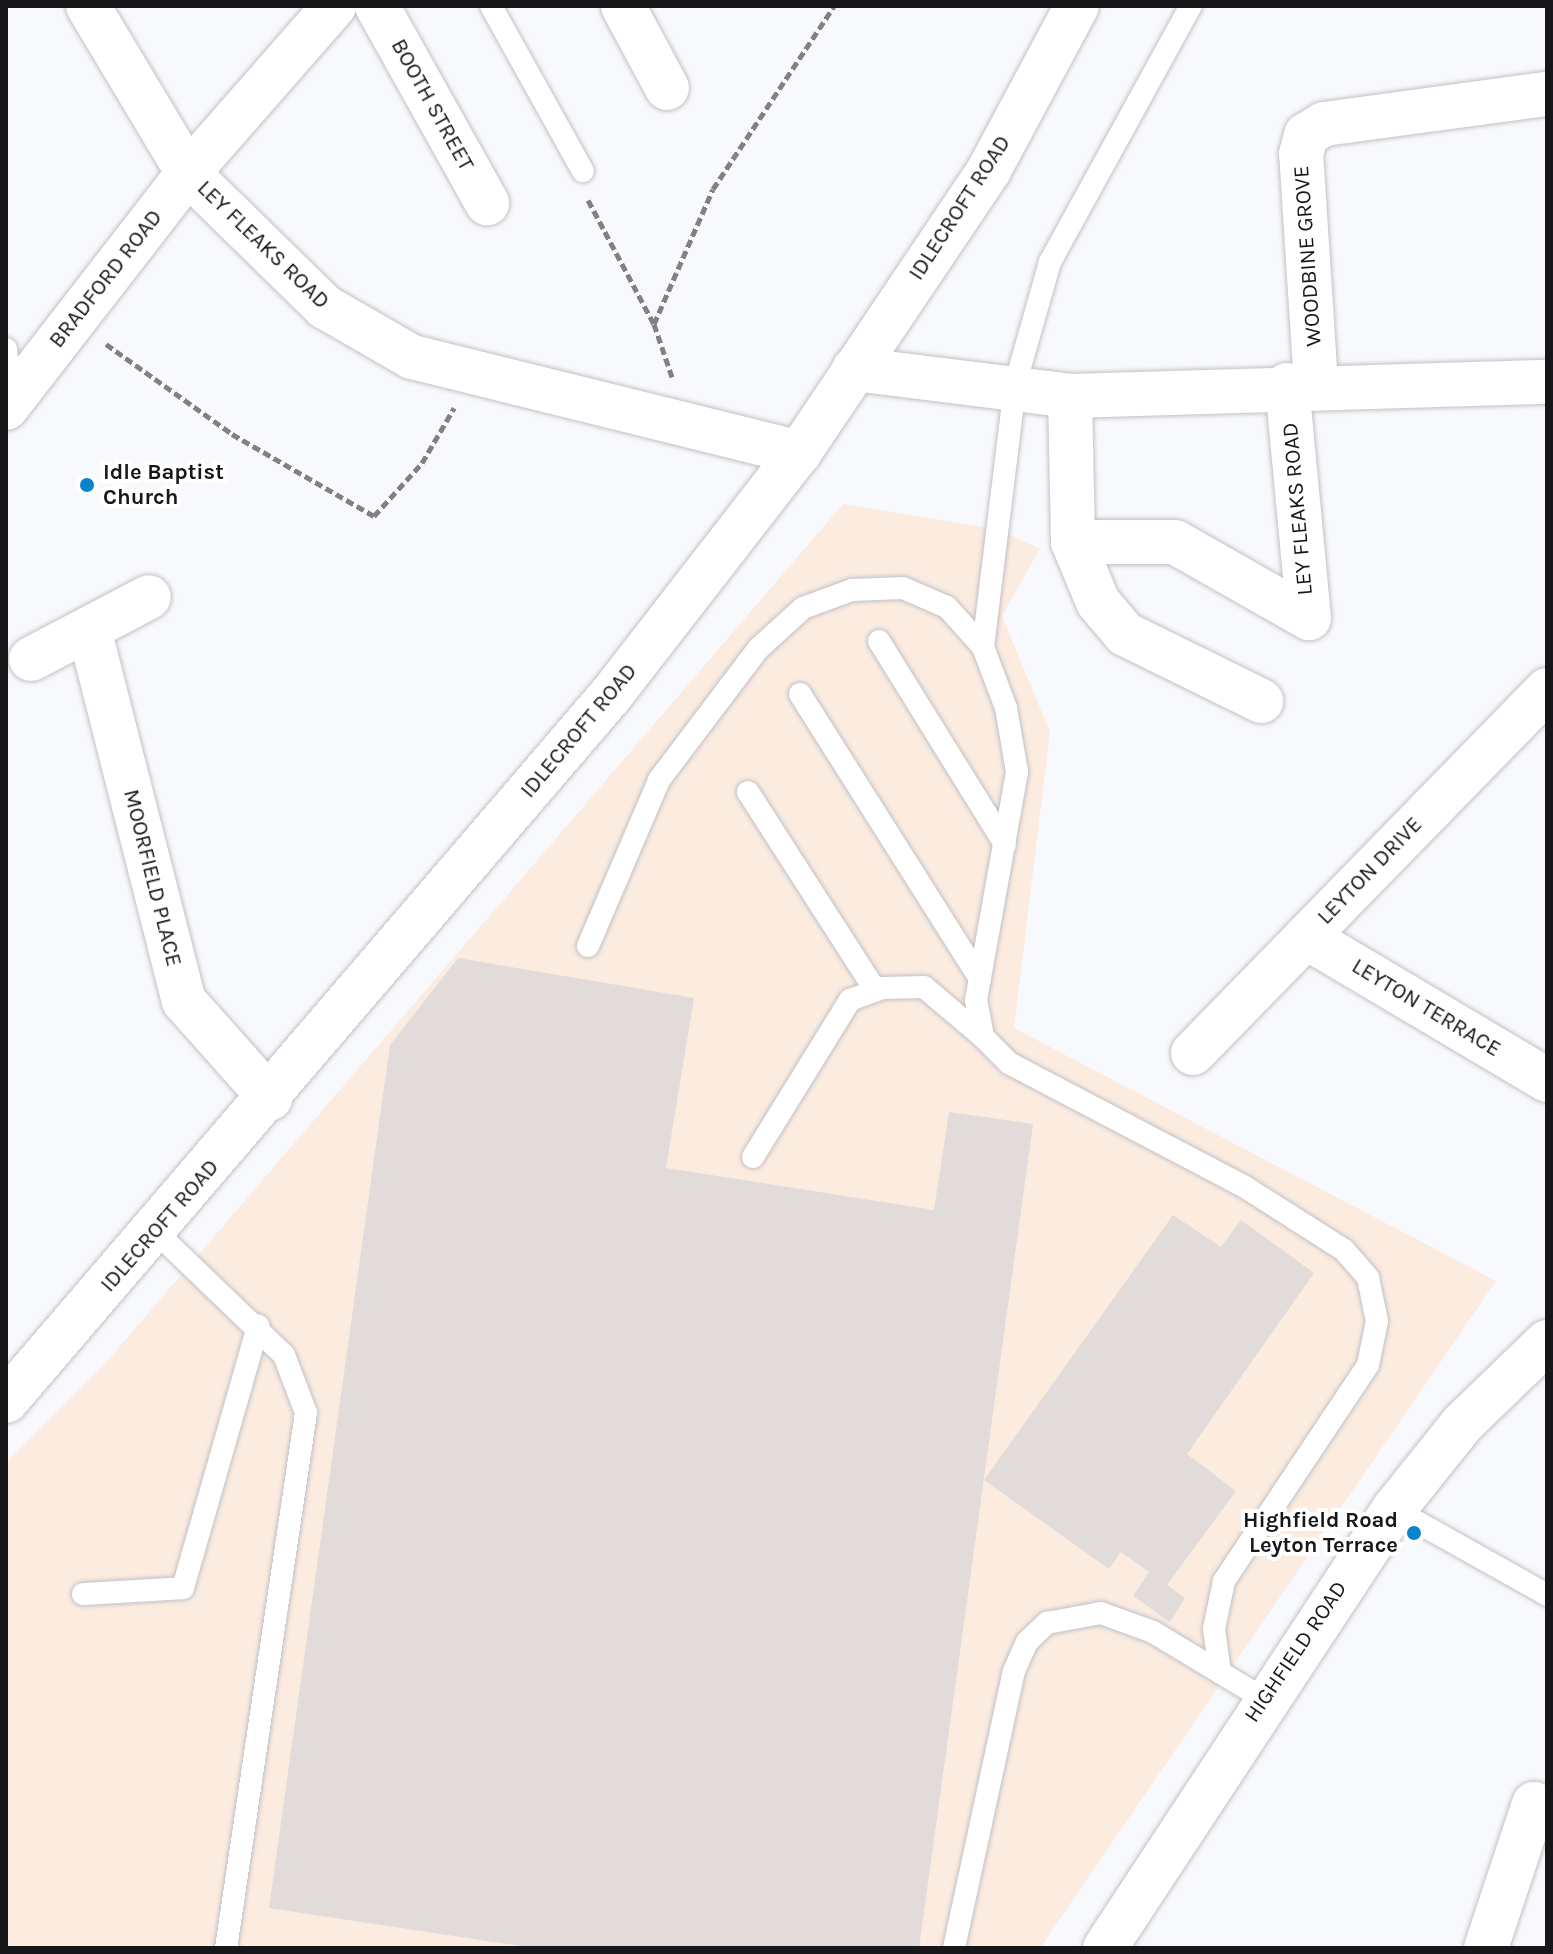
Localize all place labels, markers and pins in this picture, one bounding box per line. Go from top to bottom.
place label: Idle Baptist Church [103,459,224,510]
marker: Idle Baptist Church [78,476,96,494]
place label: Highfield Road Leyton Terrace [1243,1507,1398,1558]
marker: Highfield Road Leyton Terrace [1405,1524,1423,1542]

